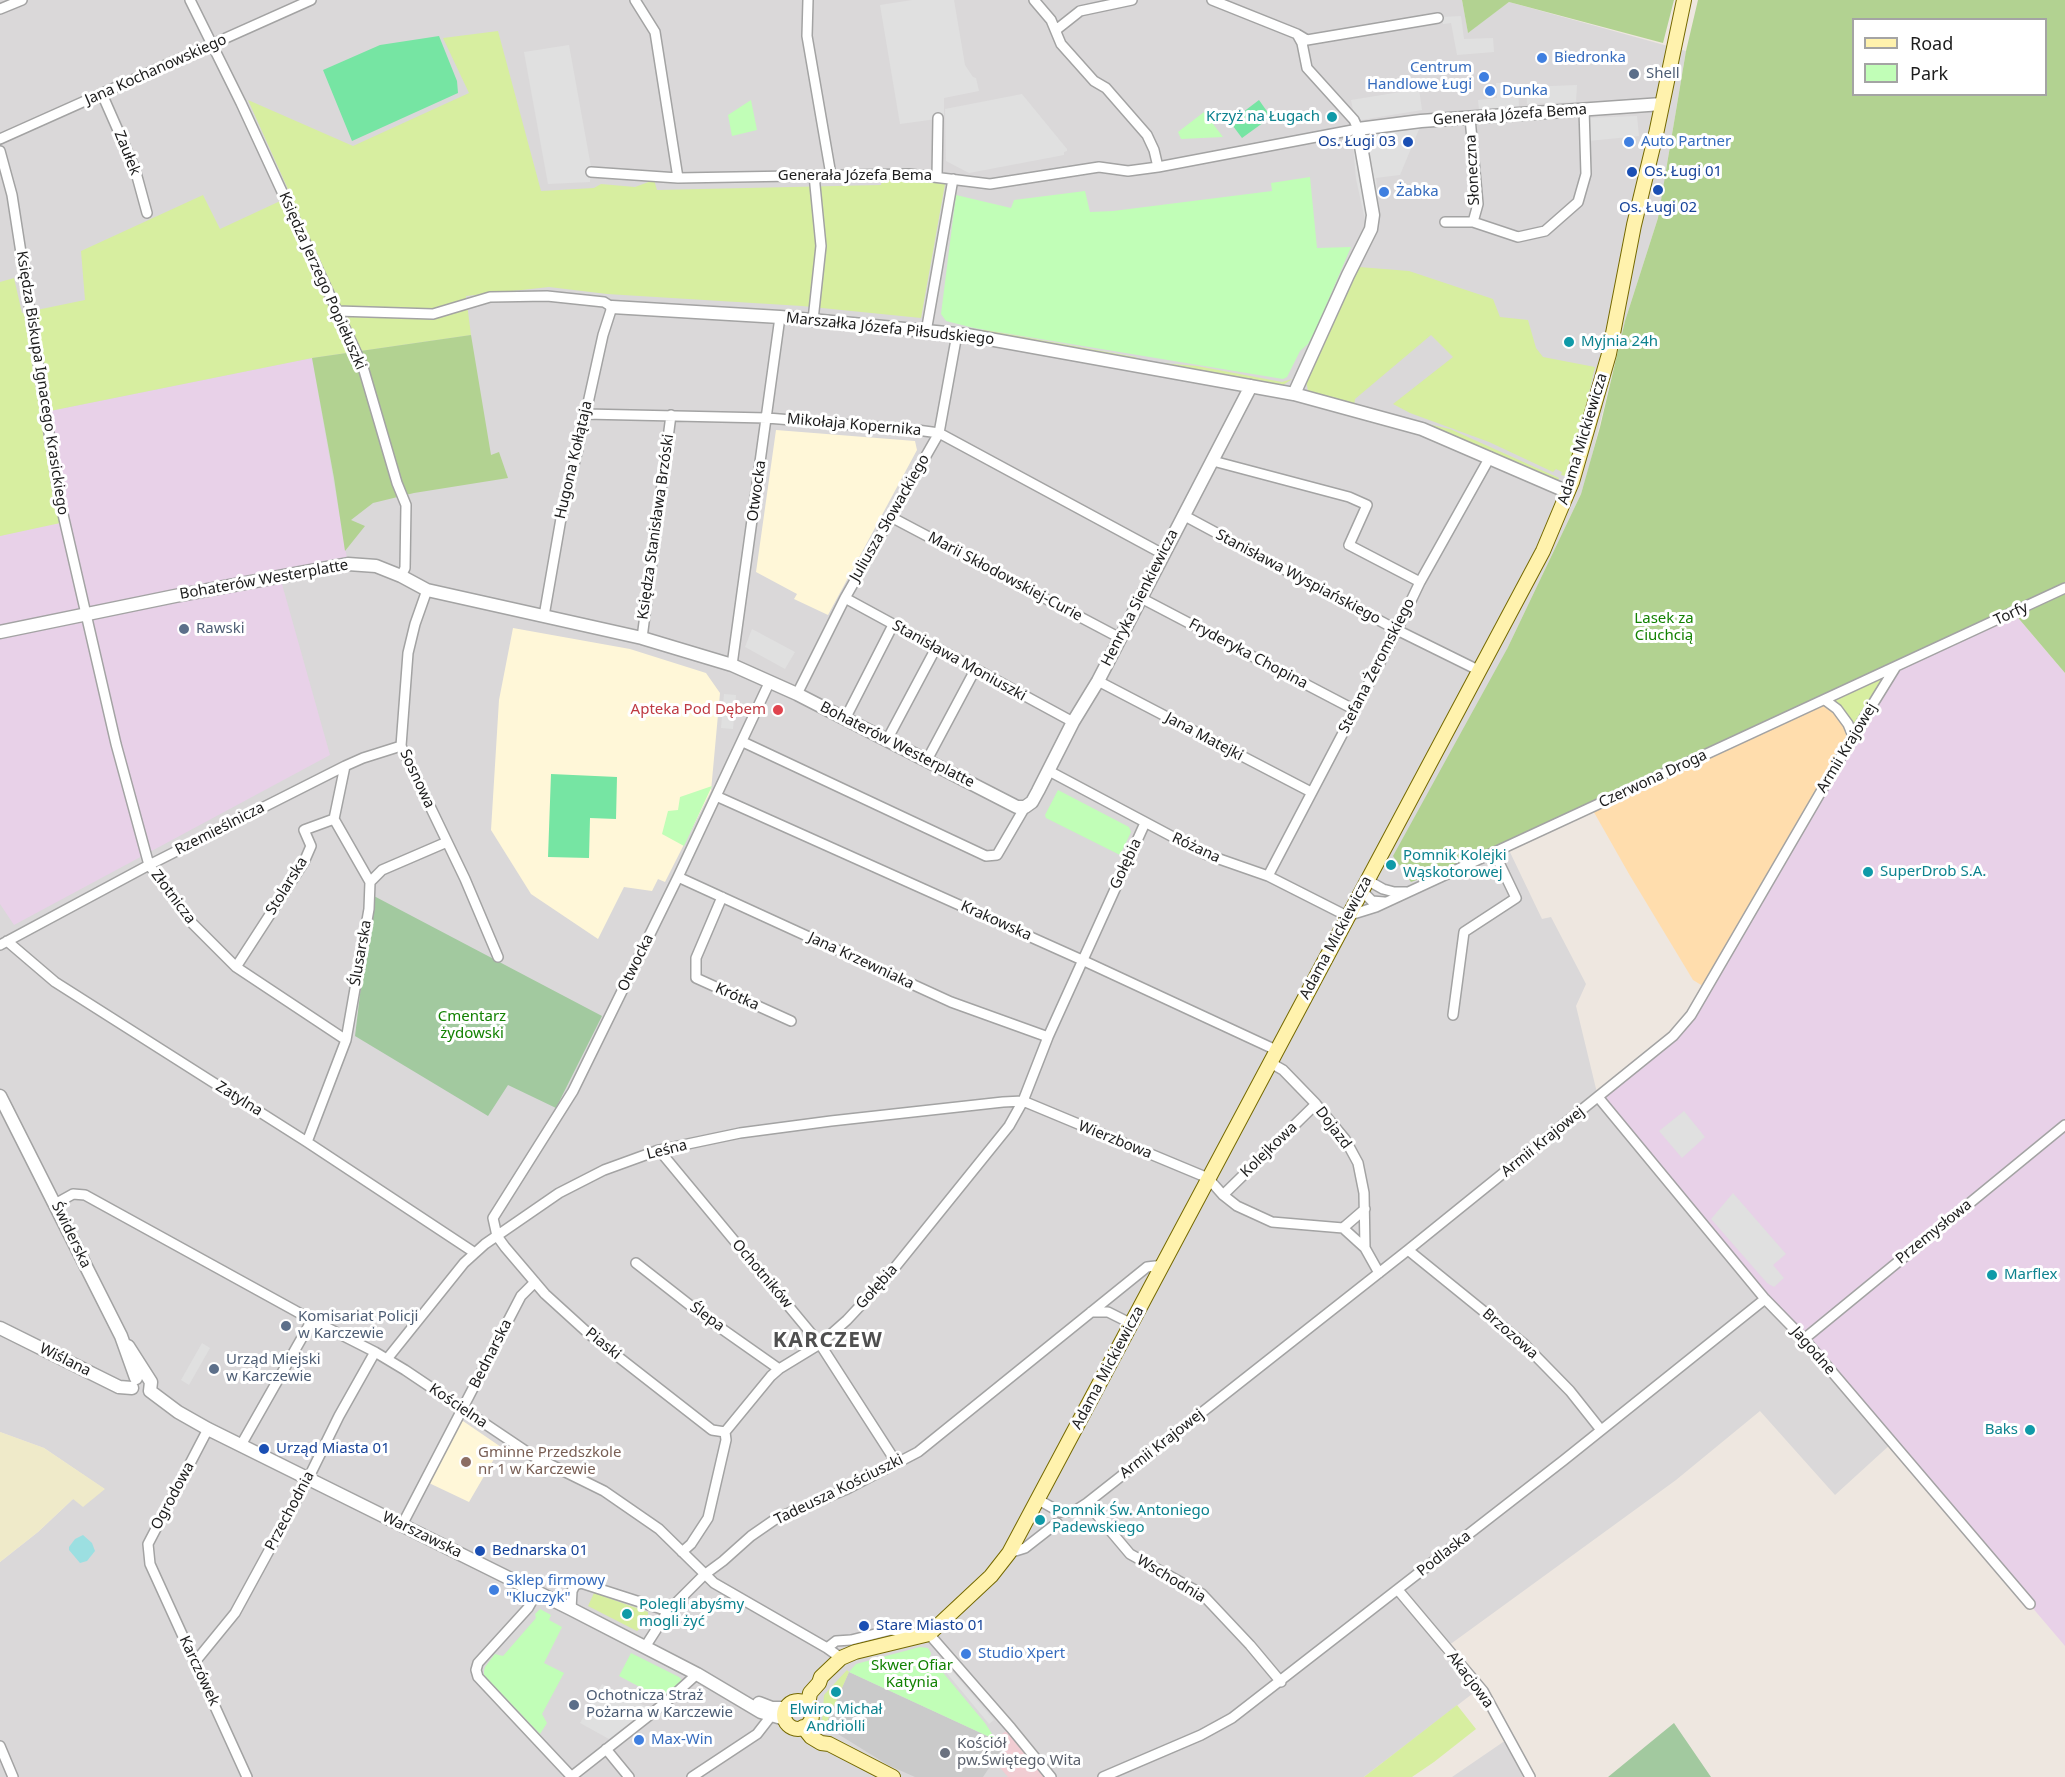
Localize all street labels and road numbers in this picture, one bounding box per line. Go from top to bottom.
street label: Jana Kochanowskiego [82,31,230,109]
street label: Generała Józefa Bema [1432,101,1588,129]
street label: Zaułek [110,128,144,178]
street label: Słoneczna [1462,134,1484,206]
street label: Generała Józefa Bema [778,167,932,185]
street label: Księdza Jerzego Popiełuszki [275,189,369,373]
street label: Księdza Biskupa Ignacego Krasickiego [12,250,72,516]
street label: Marszałka Józefa Piłsudskiego [785,309,995,349]
street label: Adama Mickiewicza [1554,371,1612,507]
street label: Hugona Kołłątaja [552,399,596,521]
street label: Mikołaja Kopernika [786,410,922,440]
street label: Księdza Stanisława Brzóski [634,433,678,621]
street label: Juliusza Słowackiego [846,451,934,585]
street label: Otwocka [744,459,770,523]
street label: Stanisława Wyspiańskiego [1212,526,1384,628]
street label: Henryka Sienkiewicza [1098,527,1182,669]
street label: Marii Skłodowskiej-Curie [925,529,1085,625]
street label: Bohaterów Westerplatte [178,556,350,604]
street label: Stefana Żeromskiego [1335,595,1419,737]
street label: Torfy [1991,598,2031,630]
street label: Fryderyka Chopina [1185,615,1311,693]
street label: Stanisława Moniuszki [889,617,1029,705]
street label: Bohaterów Westerplatte [817,698,977,792]
street label: Armii Krajowej [1813,700,1881,796]
street label: Jana Matejki [1162,709,1246,765]
street label: Czerwona Droga [1596,746,1710,812]
street label: Sosnowa [396,747,438,811]
street label: Rzemieślnicza [172,799,268,859]
street label: Różana [1169,829,1223,867]
street label: Gołębia [1106,836,1146,892]
street label: Stolarska [262,854,312,918]
street label: Złotnicza [147,867,199,927]
street label: Adama Mickiewicza [1296,873,1376,1003]
street label: Krakowska [958,897,1034,945]
street label: Ślusarska [346,919,376,987]
street label: Jana Krzewniaka [805,929,917,993]
street label: Otwocka [614,931,658,995]
street label: Krótka [712,979,762,1015]
street label: Zatylna [212,1078,266,1120]
street label: Dojazd [1311,1103,1355,1153]
street label: Armii Krajowej [1498,1103,1588,1181]
street label: Wierzbowa [1076,1117,1154,1163]
street label: Kolejkowa [1237,1119,1301,1181]
street label: Leśna [645,1136,689,1164]
street label: Przemysłowa [1892,1196,1976,1268]
street label: Świderska [47,1199,95,1271]
street label: Ochotników [728,1236,796,1312]
street label: Gołębia [852,1261,902,1313]
street label: Ślepa [686,1298,728,1336]
street label: Adama Mickiewicza [1068,1303,1148,1433]
street label: Brzozowa [1478,1305,1542,1363]
street label: Bednarska [466,1317,516,1391]
street label: Jagodne [1787,1323,1839,1379]
street label: Piaski [582,1324,624,1364]
street label: Wiślana [36,1340,94,1380]
street label: Kościelna [425,1380,491,1432]
street label: Armii Krajowej [1116,1406,1208,1482]
street label: Tadeusza Kościuszki [772,1451,906,1529]
street label: Ogrodowa [148,1459,198,1533]
street label: Przechodnia [262,1468,318,1554]
street label: Warszawska [379,1508,465,1562]
street label: Podlaska [1414,1527,1474,1581]
street label: Wschodnia [1133,1551,1209,1607]
street label: Karczówek [175,1633,223,1709]
street label: Akacjowa [1443,1648,1497,1712]

